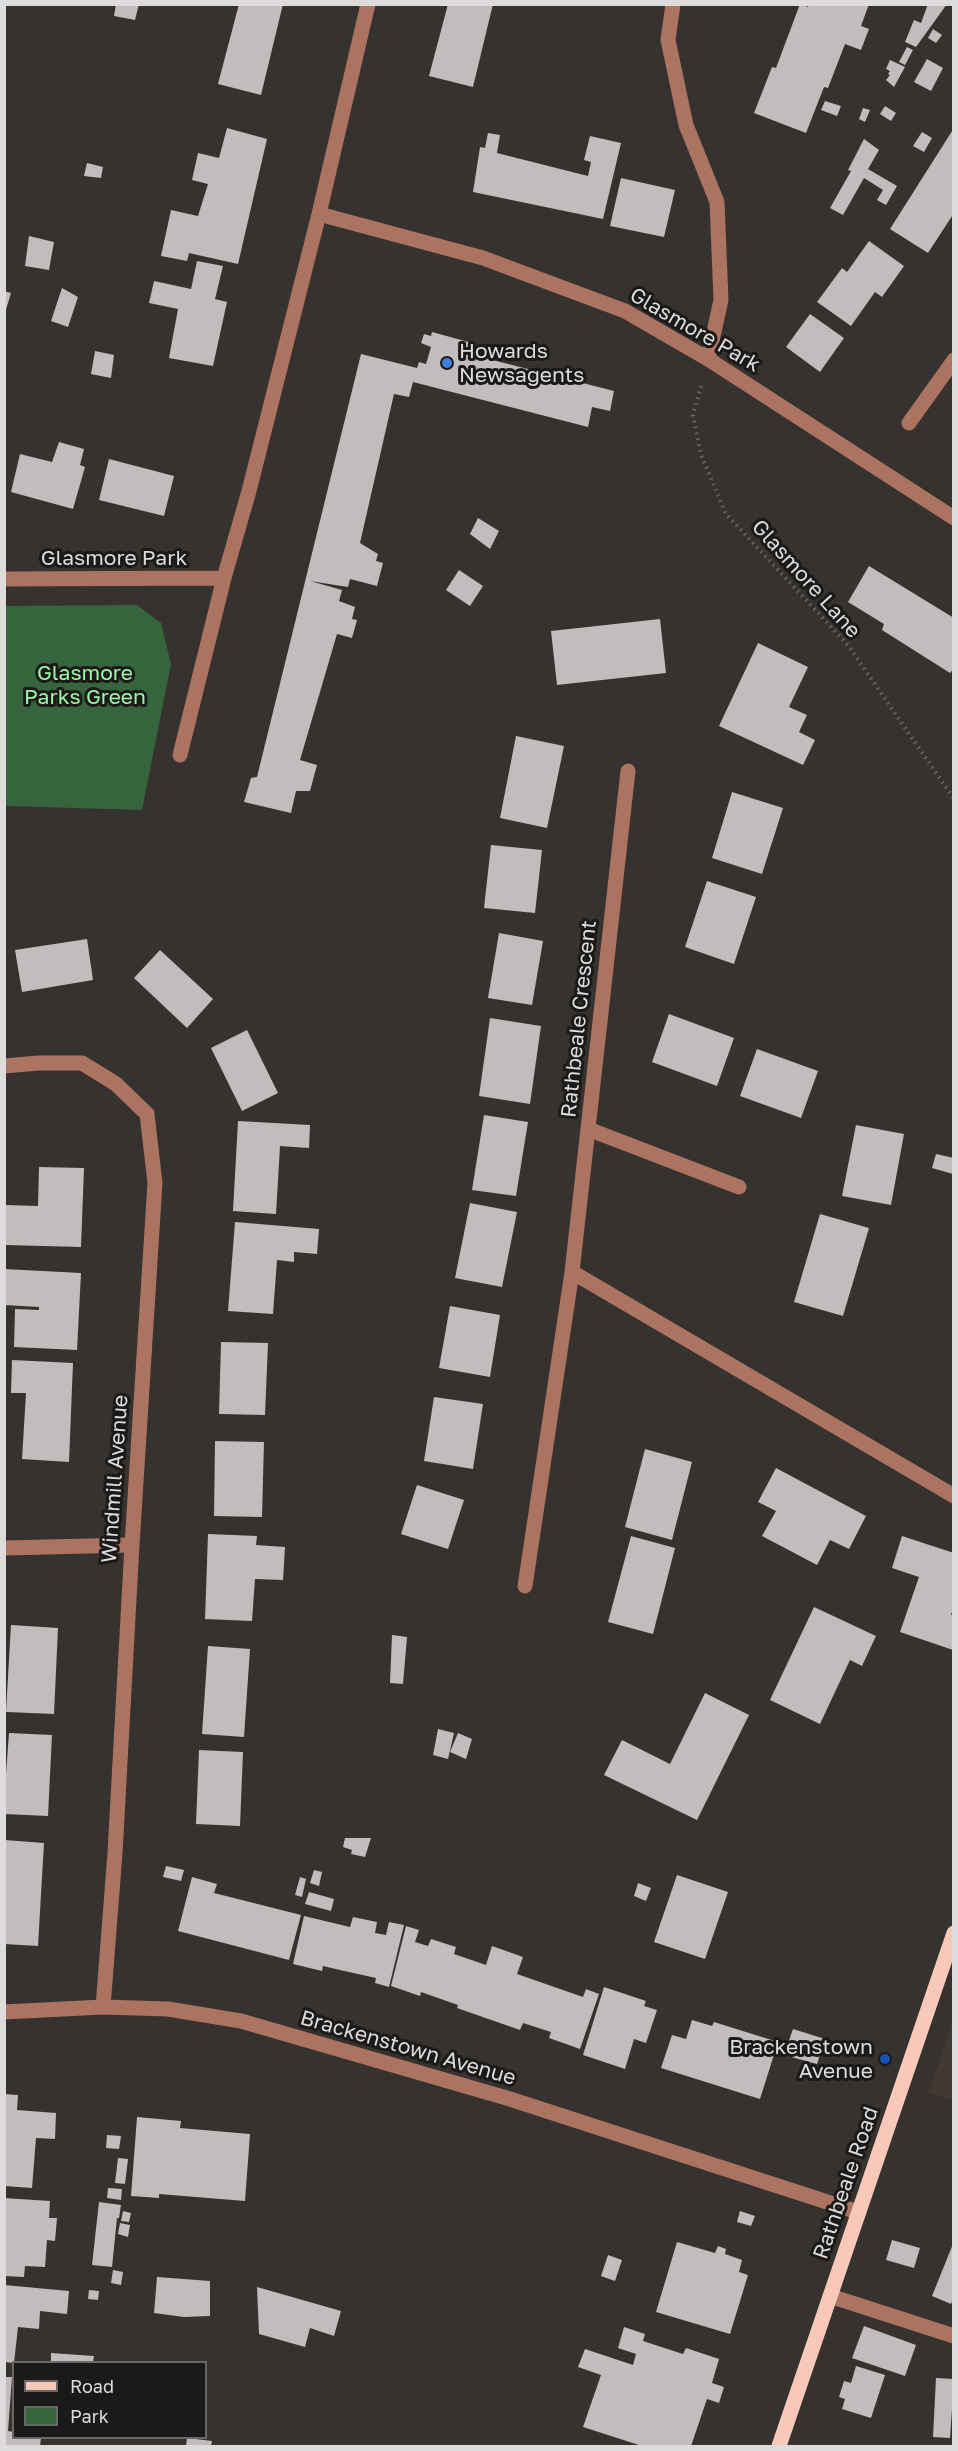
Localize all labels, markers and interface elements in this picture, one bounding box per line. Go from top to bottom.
street label: Glasmore Park [625,282,765,378]
place label: Howards Newsagents [459,338,584,388]
marker: Howards Newsagents [440,356,454,370]
street label: Glasmore Lane [746,515,866,643]
street label: Glasmore Park [41,545,187,571]
park label: Glasmore Parks Green [24,660,146,710]
street label: Rathbeale Crescent [556,919,602,1119]
street label: Windmill Avenue [97,1394,133,1564]
street label: Brackenstown Avenue [297,2005,519,2091]
place label: Brackenstown Avenue [729,2034,873,2084]
marker: Brackenstown Avenue [878,2052,892,2066]
street label: Rathbeale Road [808,2104,884,2262]
legend [12,2361,207,2439]
text: Road [70,2375,114,2397]
text: Park [70,2405,109,2427]

